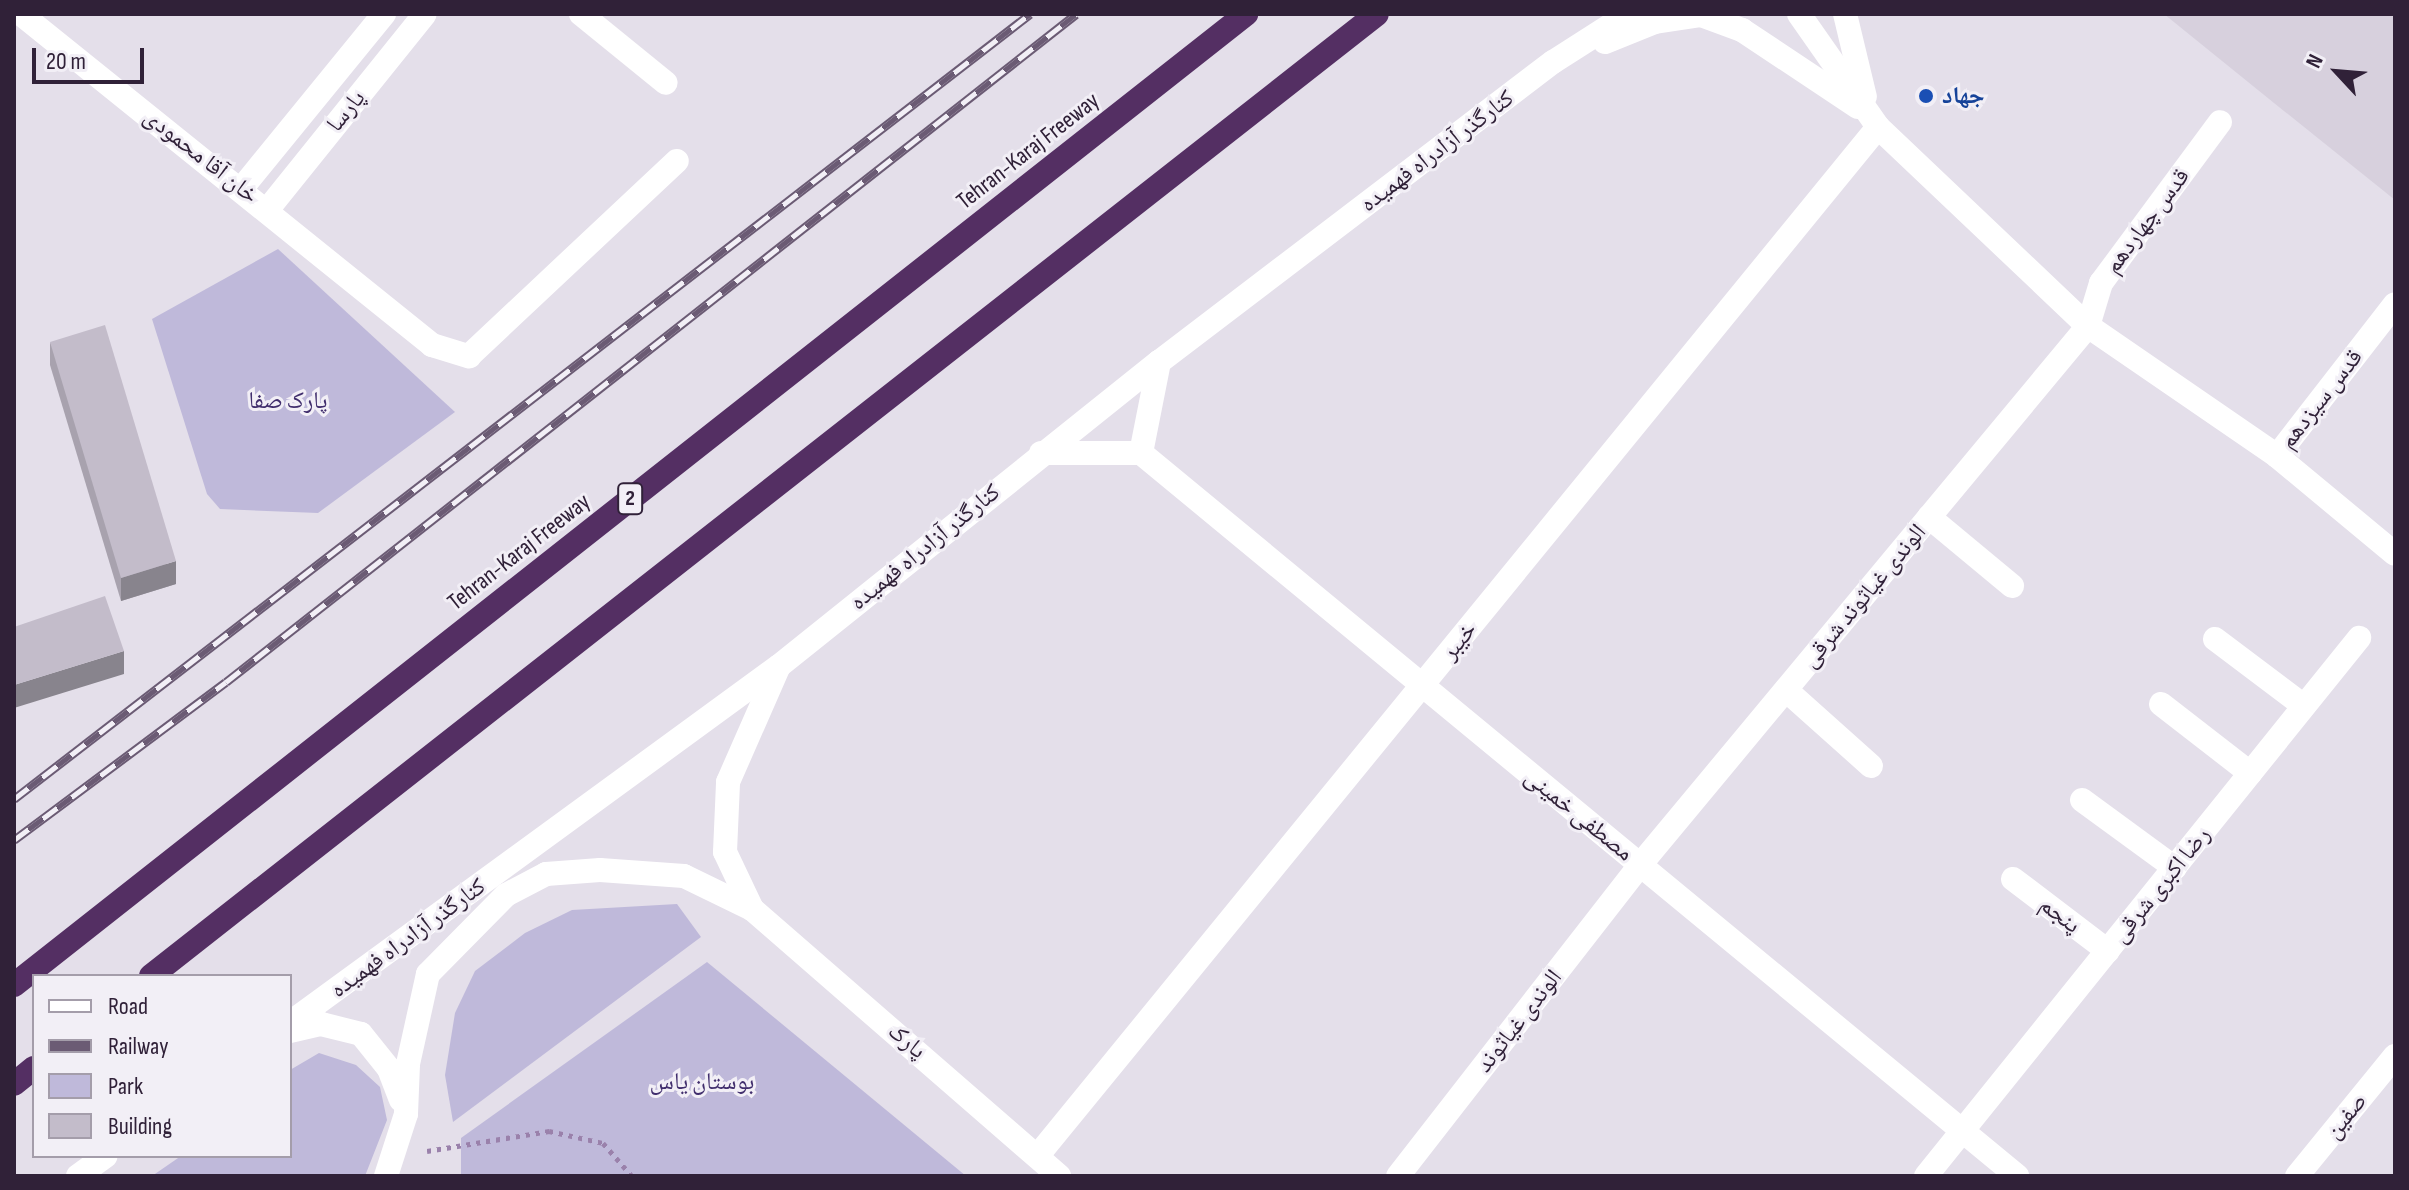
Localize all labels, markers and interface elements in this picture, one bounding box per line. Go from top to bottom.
scale bar [36,32,148,82]
north arrow [2297,32,2377,112]
text: 20 m [46,47,86,76]
text: N [2300,50,2330,72]
place label: جهاد [1942,82,1984,110]
street label: پارسا [321,84,371,138]
street label: کنارگذر آزادراه فهمیده [1355,84,1519,218]
street label: Tehran-Karaj Freeway [951,86,1105,216]
marker: جهاد [1917,87,1935,105]
street label: خان آقا محمودی [138,102,264,210]
street label: قدس چهاردهم [2098,163,2196,279]
street label: قدس سیزدهم [2273,343,2369,455]
park label: پارک صفا [249,387,327,415]
street label: کنارگذر آزادراه فهمیده [844,478,1006,616]
road number: 2 [616,481,644,517]
street label: Tehran-Karaj Freeway [442,487,596,617]
street label: الوندی غیاثوند شرقی [1796,518,1932,674]
street label: خیبر [1435,616,1483,666]
street label: مصطفی خمینی [1519,762,1639,868]
street label: رضا اکبری شرقی [2105,821,2217,949]
street label: کنارگذر آزادراه فهمیده [325,872,491,1004]
street label: پنجم [2034,890,2086,940]
street label: الوندی غیاثوند [1470,964,1568,1078]
legend [32,974,292,1158]
text: Road [108,992,148,1021]
street label: پارک [882,1017,932,1065]
text: Railway [108,1032,168,1061]
park label: بوستان یاس [650,1068,754,1096]
text: Park [108,1072,143,1101]
street label: صفین [2319,1087,2373,1145]
text: Building [108,1112,172,1141]

